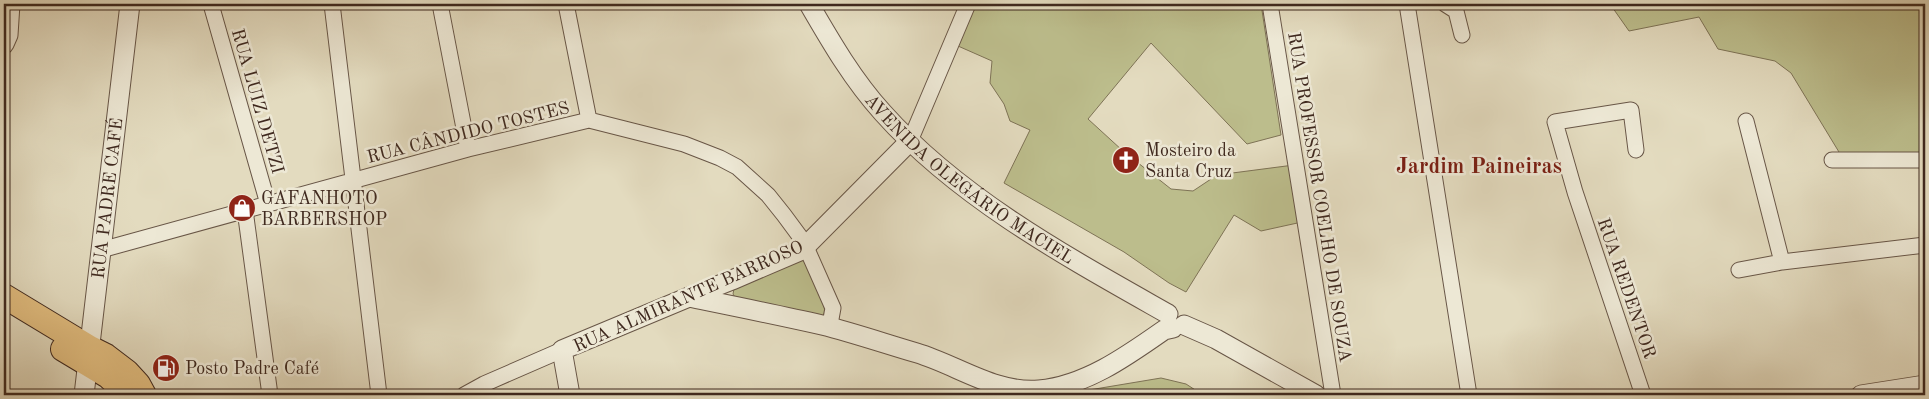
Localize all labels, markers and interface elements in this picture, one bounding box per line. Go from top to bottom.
street label: RUA LUIZ DETZI [228,27,286,176]
street label: RUA PROFESSOR COELHO DE SOUZA [1284,31,1354,364]
street label: AVENIDA OLEGÁRIO MACIEL [861,91,1077,268]
street label: RUA CÂNDIDO TOSTES [364,95,571,167]
street label: RUA PADRE CAFÉ [90,117,127,280]
place label: Mosteiro da Santa Cruz [1145,142,1236,181]
church icon: Mosteiro da Santa Cruz [1111,145,1141,175]
district label: Jardim Paineiras [1396,156,1562,178]
place label: GAFANHOTO BARBERSHOP [261,190,387,229]
shop icon: GAFANHOTO BARBERSHOP [227,193,257,223]
street label: RUA REDENTOR [1594,216,1659,361]
street label: RUA ALMIRANTE BARROSO [571,238,806,356]
fuel station icon: Posto Padre Café [151,353,181,383]
place label: Posto Padre Café [185,360,319,378]

